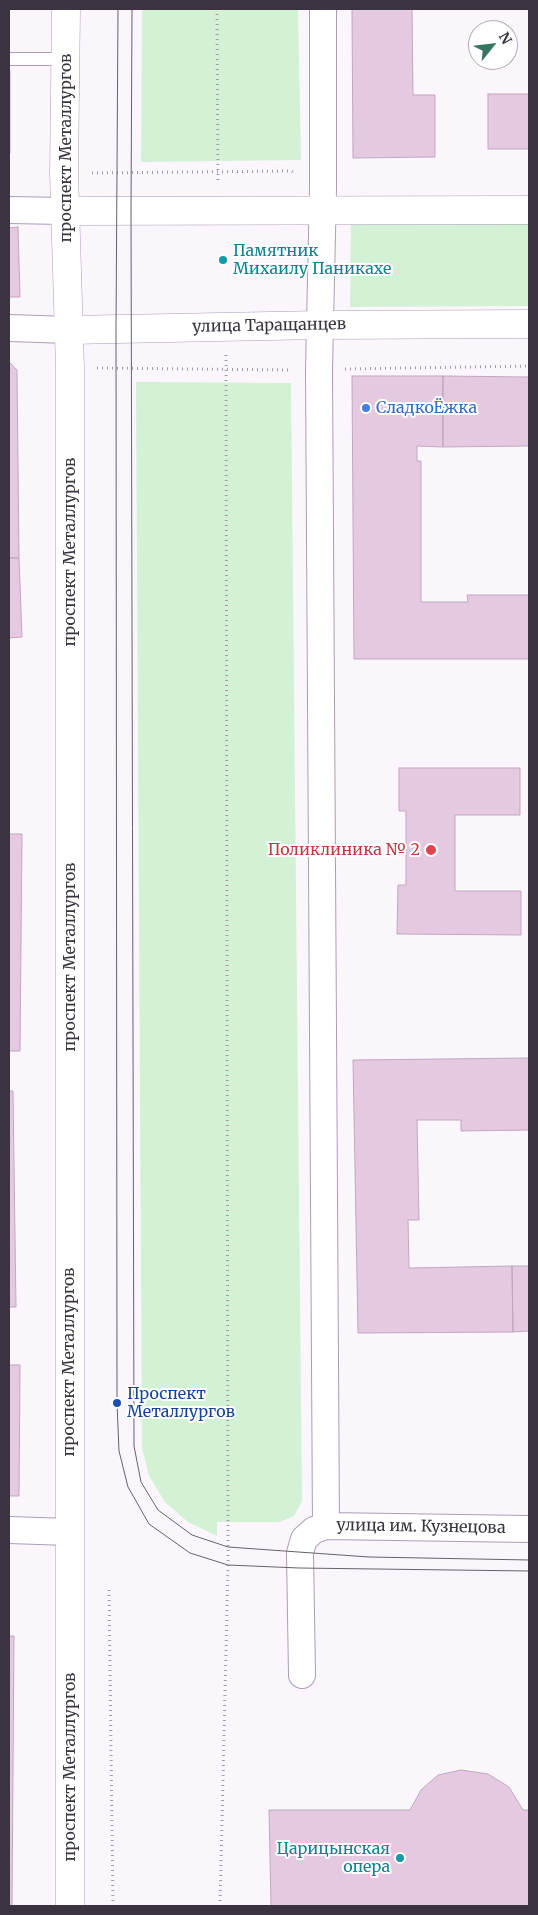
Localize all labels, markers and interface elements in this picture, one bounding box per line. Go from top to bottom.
north arrow [468,20,518,70]
text: N [495,29,516,47]
street label: проспект Металлургов [56,54,76,242]
place label: Памятник Михаилу Паникахе [233,241,391,279]
marker: Памятник Михаилу Паникахе [217,254,229,266]
street label: улица Таращанцев [192,315,346,337]
place label: СладкоЁжка [376,398,477,418]
marker: СладкоЁжка [360,402,372,414]
street label: проспект Металлургов [60,458,80,646]
place label: Поликлиника № 2 [268,840,420,860]
marker: Поликлиника № 2 [424,843,438,857]
street label: проспект Металлургов [60,863,80,1051]
street label: проспект Металлургов [59,1268,79,1456]
place label: Проспект Металлургов [127,1384,235,1422]
marker: Проспект Металлургов [111,1397,123,1409]
street label: улица им. Кузнецова [336,1516,506,1538]
street label: проспект Металлургов [60,1673,80,1861]
place label: Царицынская опера [277,1839,390,1877]
marker: Царицынская опера [394,1852,406,1864]

